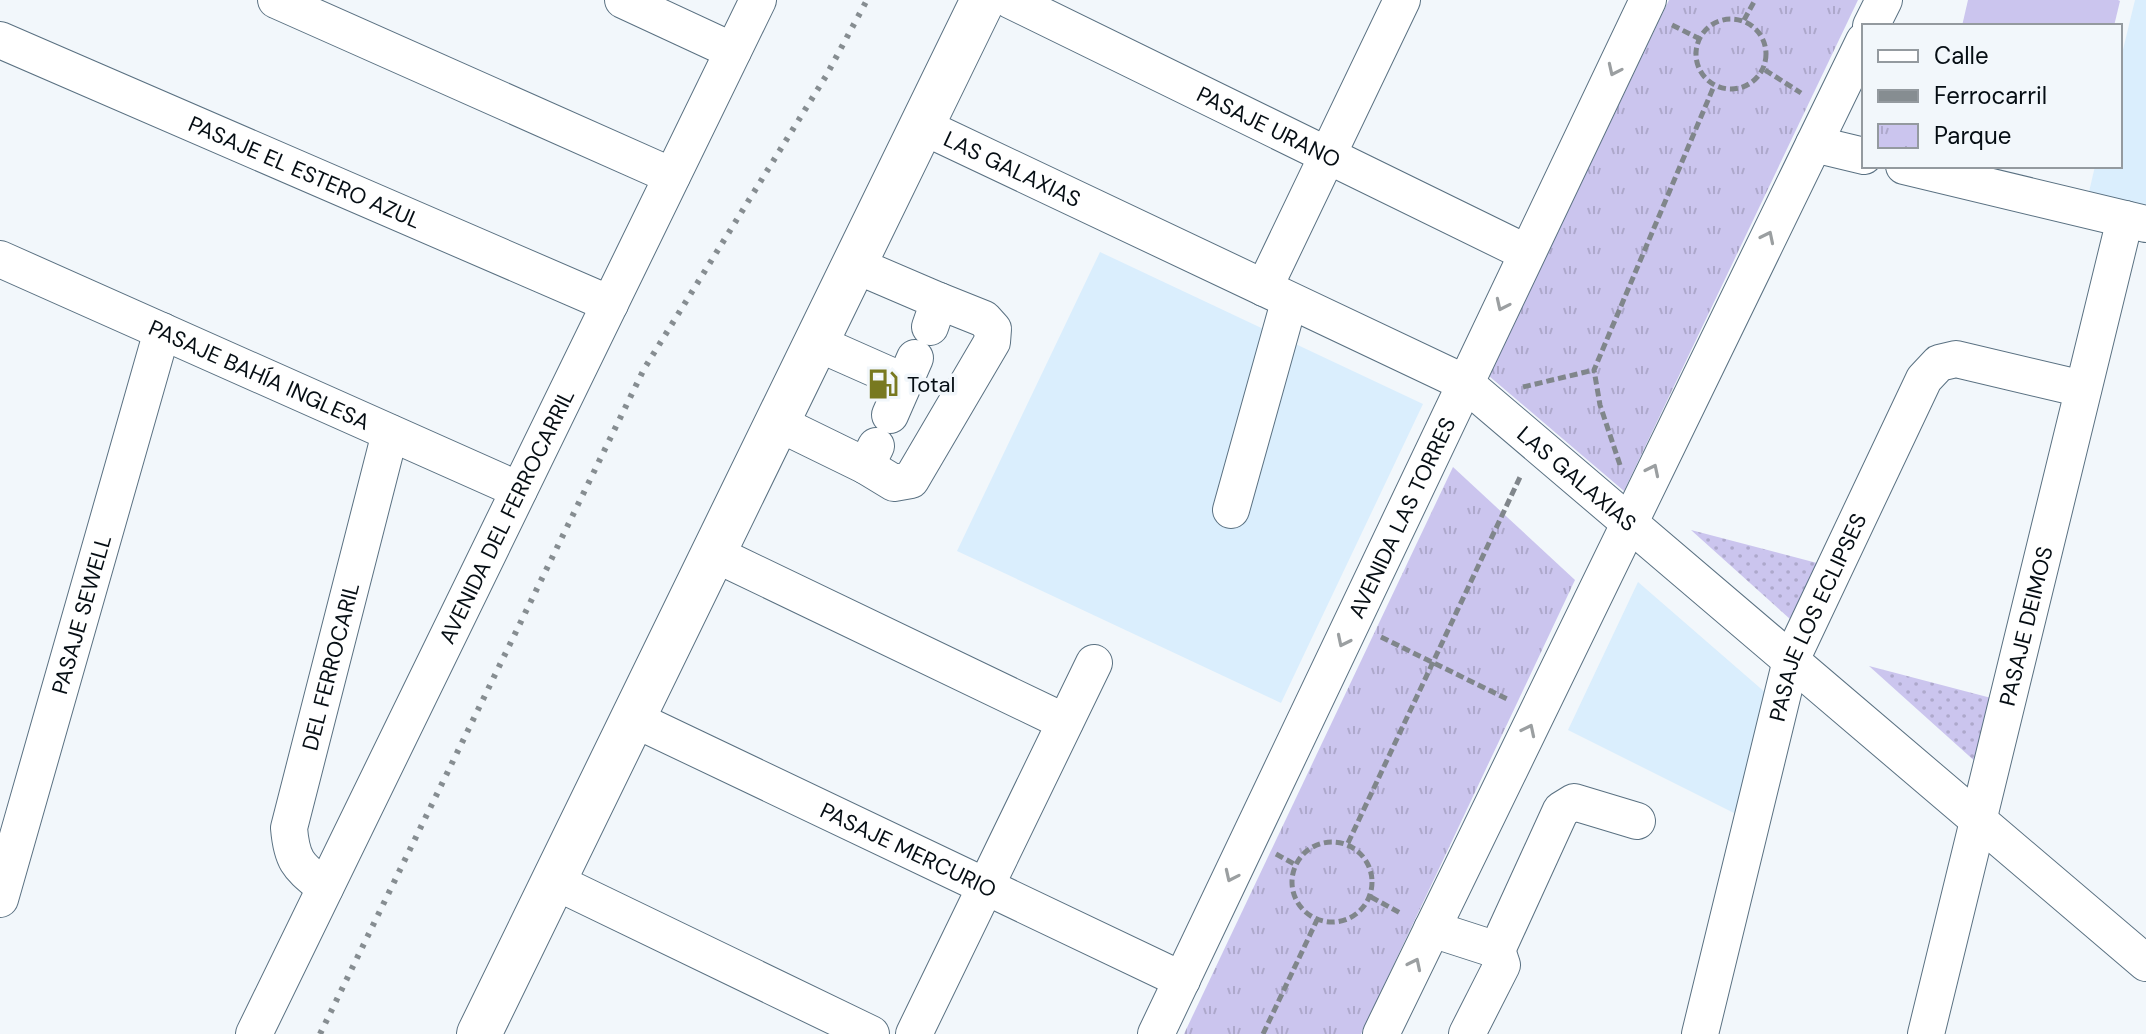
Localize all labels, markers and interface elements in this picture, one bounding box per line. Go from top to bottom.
legend [1862,24,2122,168]
text: Calle [1934,40,1989,71]
one-way arrow [1608,62,1624,77]
street label: PASAJE URANO [1192,80,1345,174]
text: Ferrocarril [1934,80,2047,111]
street label: PASAJE EL ESTERO AZUL [184,109,425,235]
text: Parque [1934,120,2011,151]
street label: LAS GALAXIAS [939,124,1085,214]
one-way arrow [1758,231,1774,245]
one-way arrow [1496,297,1512,312]
street label: PASAJE BAHÍA INGLESA [144,313,374,437]
fuel station icon: Total [866,367,900,401]
place label: Total [907,370,955,399]
street label: AVENIDA DEL FERROCARRIL [432,384,581,649]
street label: AVENIDA LAS TORRES [1342,412,1462,623]
street label: LAS GALAXIAS [1511,420,1643,538]
one-way arrow [1643,464,1659,479]
street label: PASAJE LOS ECLIPSES [1763,509,1873,725]
street label: PASAJE SEWELL [45,532,118,697]
street label: PASAJE DEIMOS [1993,543,2060,709]
street label: DEL FERROCARIL [295,579,366,754]
one-way arrow [1337,633,1353,648]
one-way arrow [1520,724,1535,739]
street label: PASAJE MERCURIO [816,796,1001,904]
one-way arrow [1225,868,1241,882]
one-way arrow [1406,957,1421,972]

